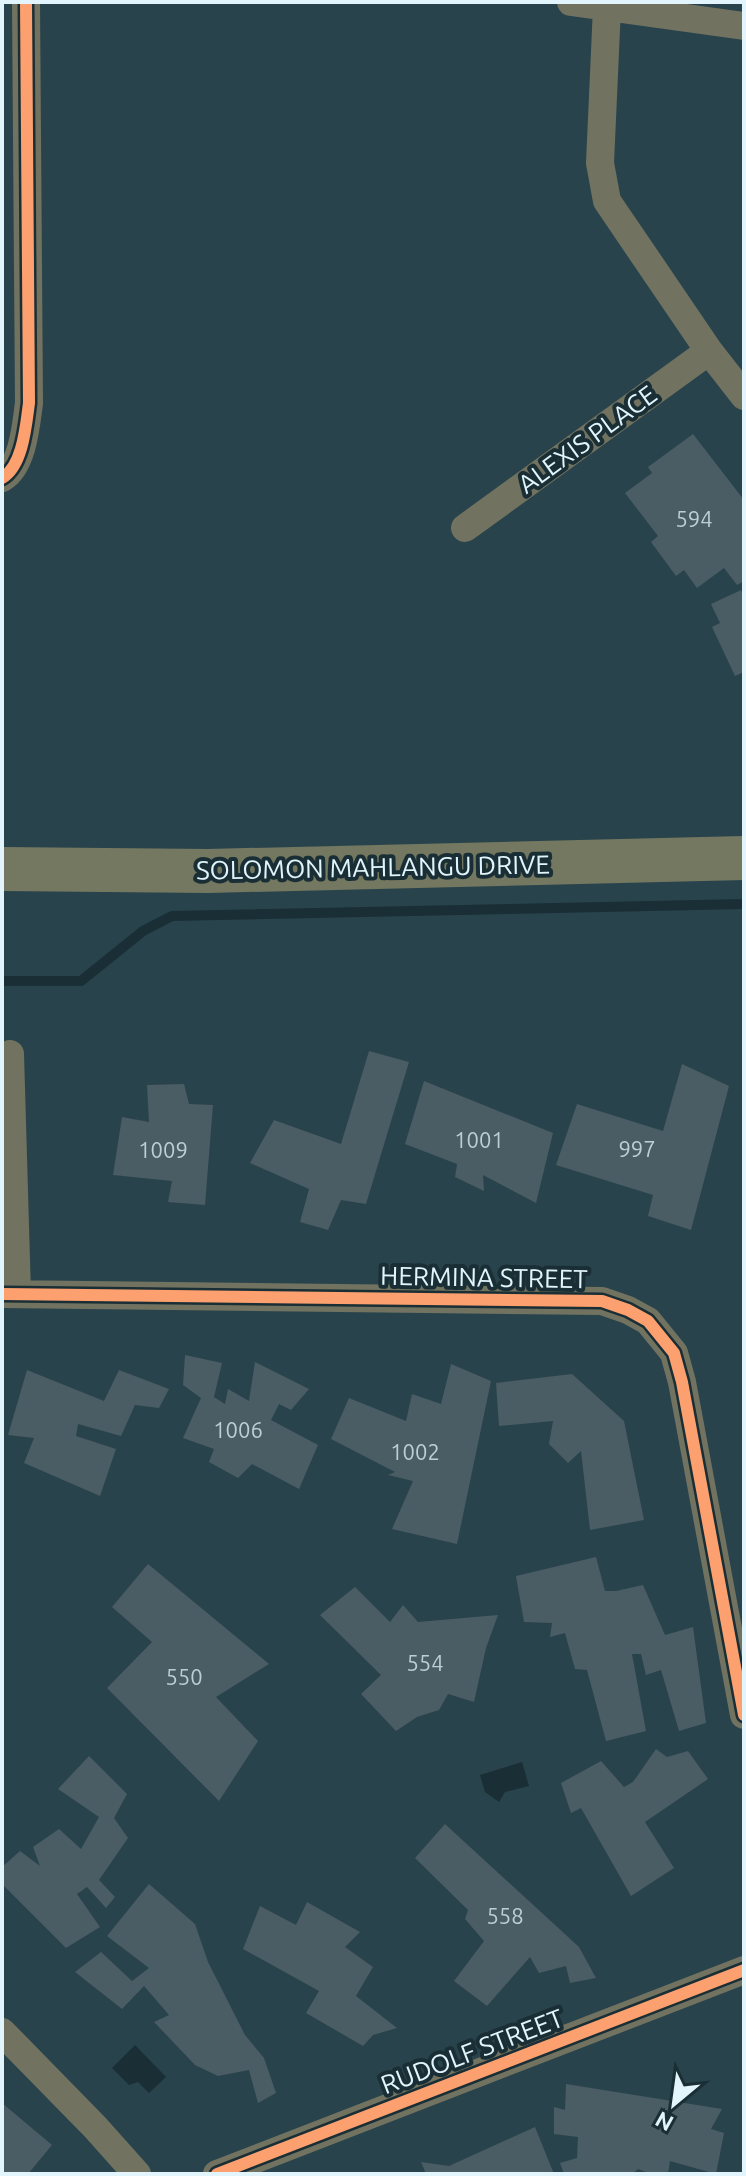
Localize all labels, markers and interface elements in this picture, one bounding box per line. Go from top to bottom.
street label: ALEXIS PLACE [512,379,662,499]
house number: 594 [675,506,713,531]
street label: SOLOMON MAHLANGU DRIVE [196,849,550,885]
house number: 1001 [454,1127,504,1152]
house number: 997 [618,1136,656,1161]
house number: 1009 [138,1137,188,1162]
street label: HERMINA STREET [380,1261,588,1293]
house number: 1006 [213,1417,263,1442]
house number: 1002 [390,1439,440,1464]
house number: 554 [406,1650,444,1675]
house number: 550 [165,1664,203,1689]
house number: 558 [486,1903,524,1928]
street label: RUDOLF STREET [377,2003,567,2099]
north arrow [634,2064,714,2144]
text: N [651,2107,677,2137]

